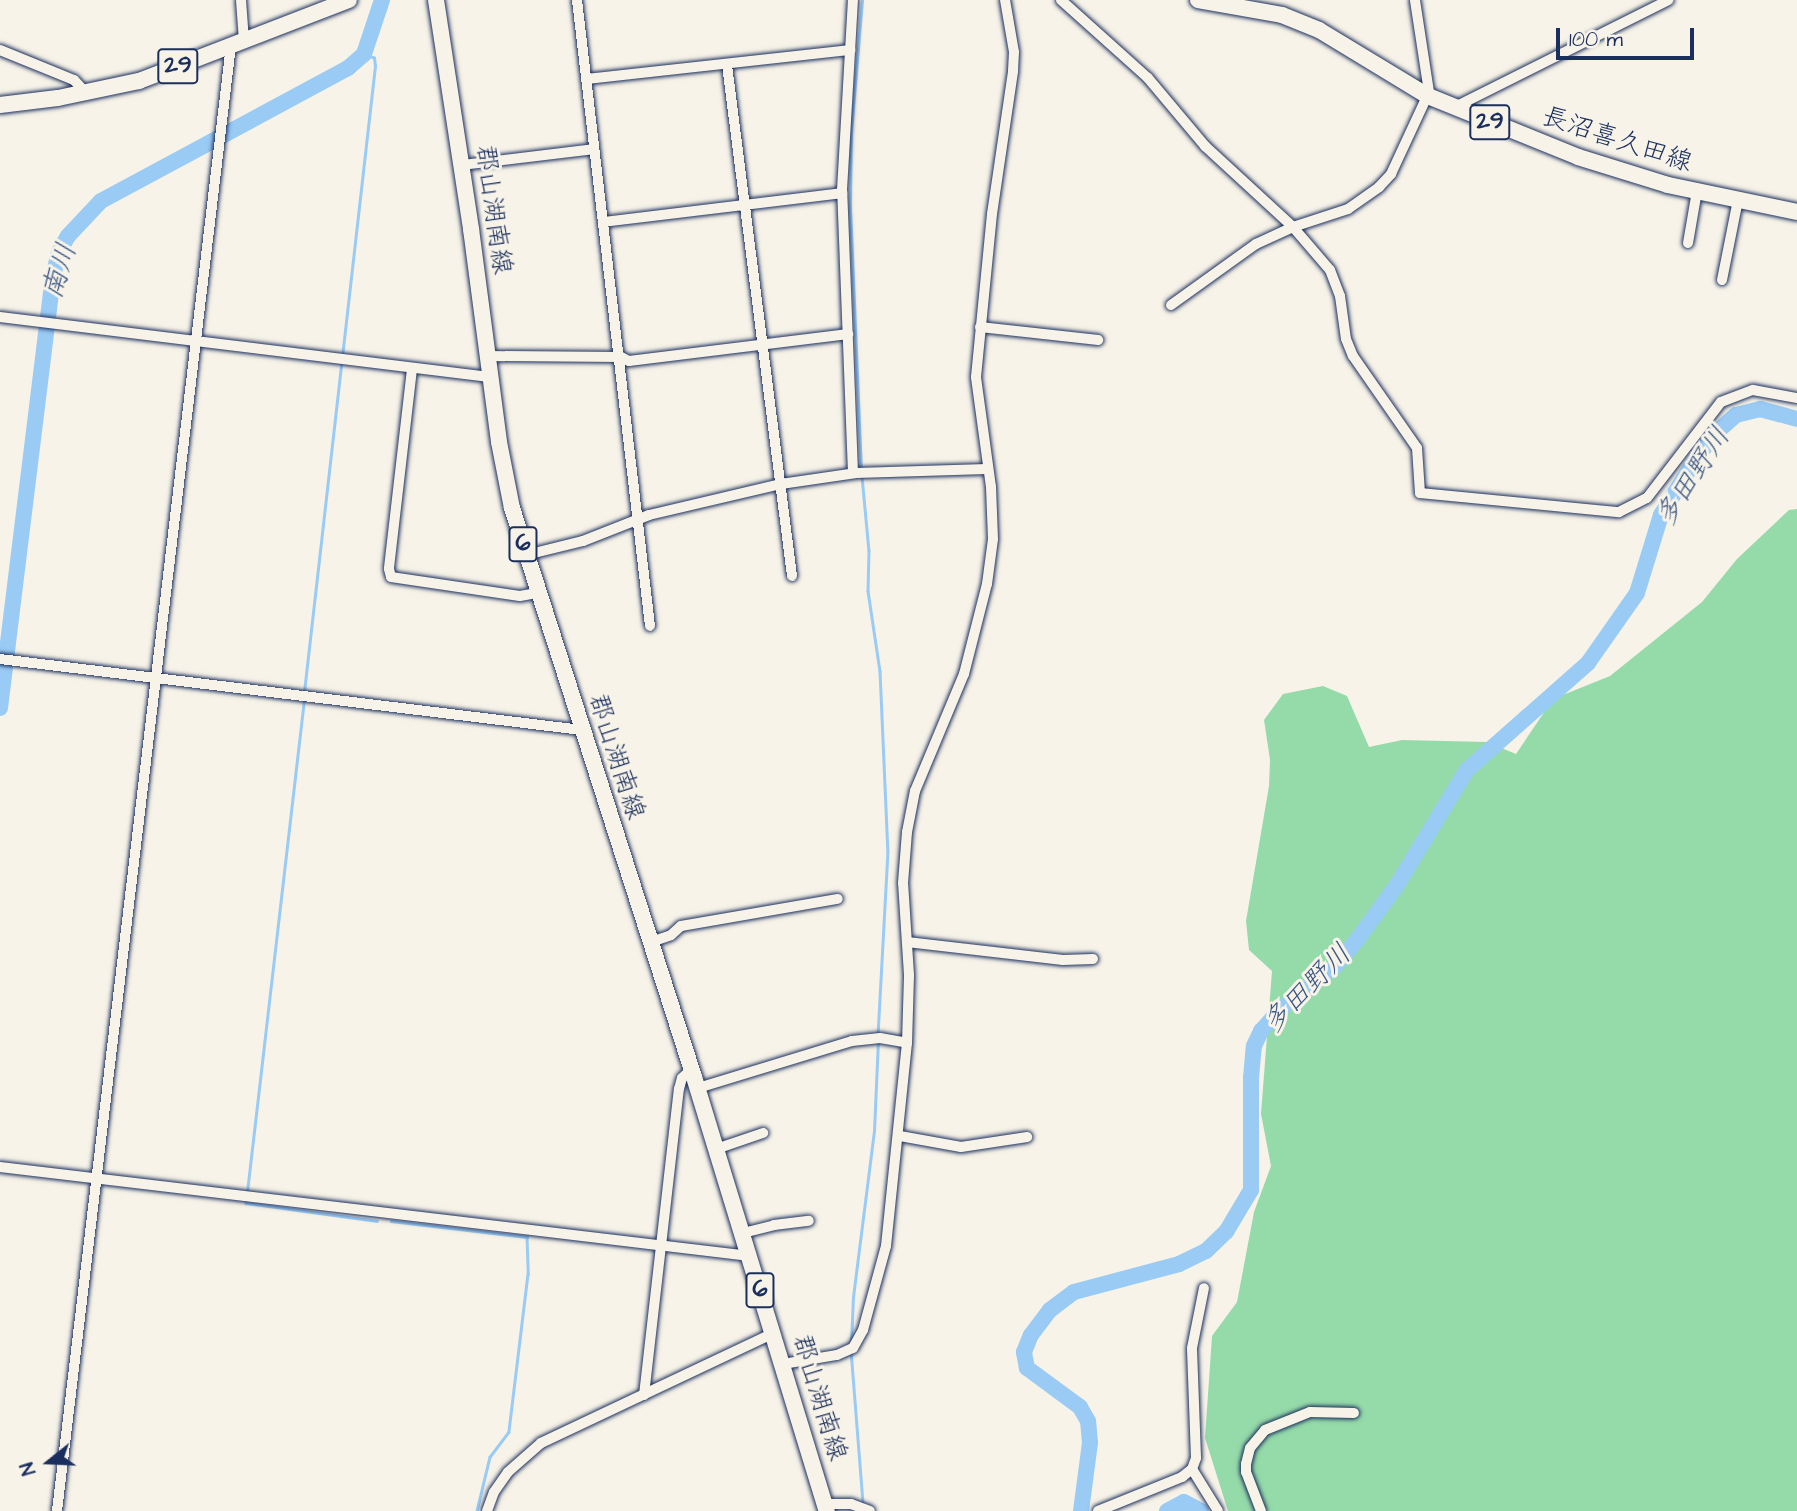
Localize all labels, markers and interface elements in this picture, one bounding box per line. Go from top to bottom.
scale bar [1559,14,1697,58]
text: 100 m [1569,25,1623,54]
road number: 29 [157,46,199,86]
road number: 29 [1469,101,1511,142]
street label: 長沼喜久田線 [1538,101,1696,179]
street label: 郡山湖南線 [469,143,517,277]
water label: 南川 [36,239,84,303]
water label: 多田野川 [1648,421,1738,533]
road number: 6 [507,524,539,564]
street label: 郡山湖南線 [581,690,651,824]
water label: 多田野川 [1256,938,1358,1040]
road number: 6 [744,1270,776,1310]
street label: 郡山湖南線 [785,1331,853,1465]
north arrow [14,1427,84,1497]
text: N [14,1459,43,1478]

